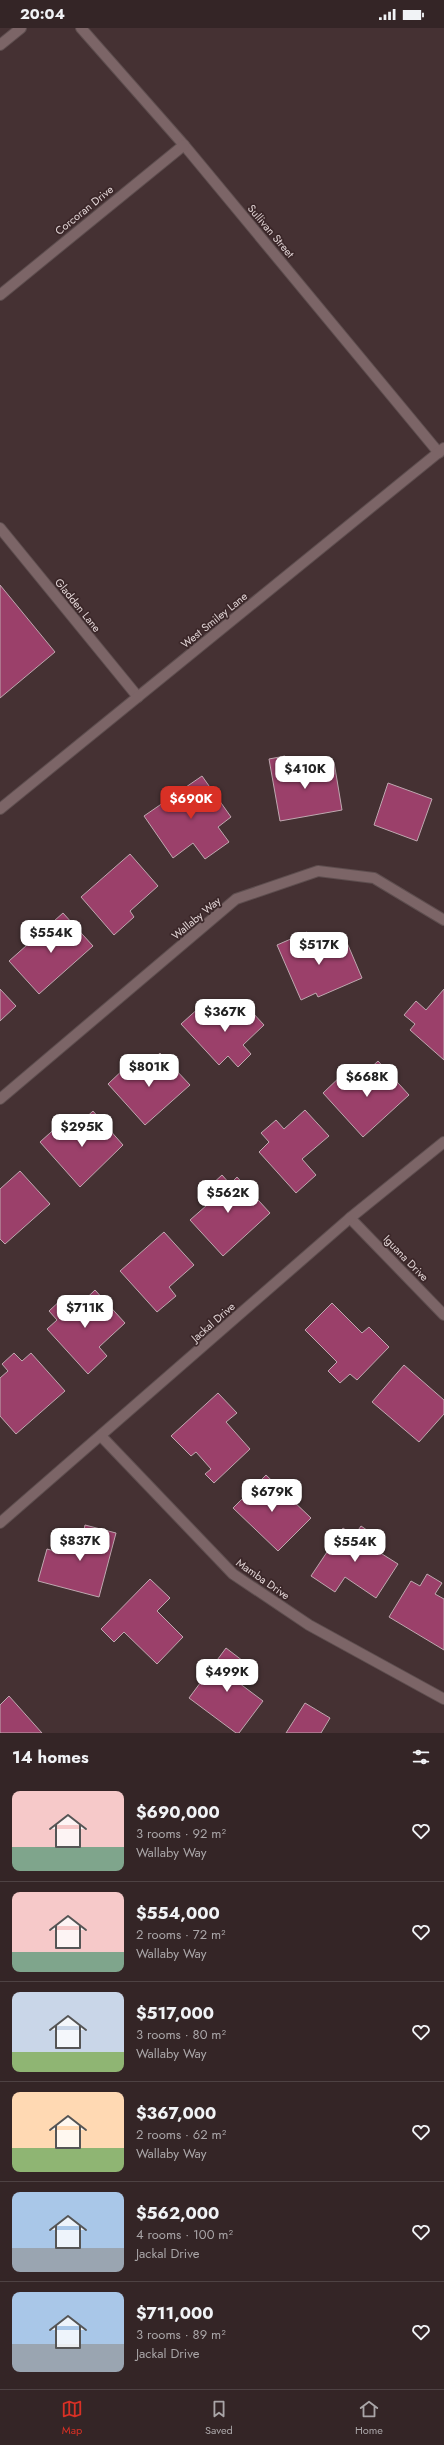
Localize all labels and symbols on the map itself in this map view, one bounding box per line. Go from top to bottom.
street label: Corcoran Drive [51,181,117,239]
street label: Sullivan Street [244,201,298,261]
street label: Gladden Lane [51,575,105,636]
street label: West Smiley Lane [177,588,251,652]
pin: $410K [277,756,333,790]
pin: $690K [163,786,219,820]
street label: Wallaby Way [168,893,224,943]
pin: $554K [23,920,79,954]
pin: $517K [291,932,347,966]
pin: $367K [197,999,253,1033]
pin: $801K [121,1054,177,1088]
pin: $668K [339,1064,395,1098]
pin: $295K [54,1114,110,1148]
pin: $562K [200,1180,256,1214]
street label: Iguana Drive [380,1231,432,1285]
pin: $711K [57,1295,113,1329]
street label: Jackal Drive [186,1298,239,1347]
pin: $679K [244,1479,300,1513]
pin: $837K [52,1528,108,1562]
pin: $554K [327,1529,383,1563]
street label: Mamba Drive [233,1555,293,1604]
pin: $499K [199,1659,255,1693]

